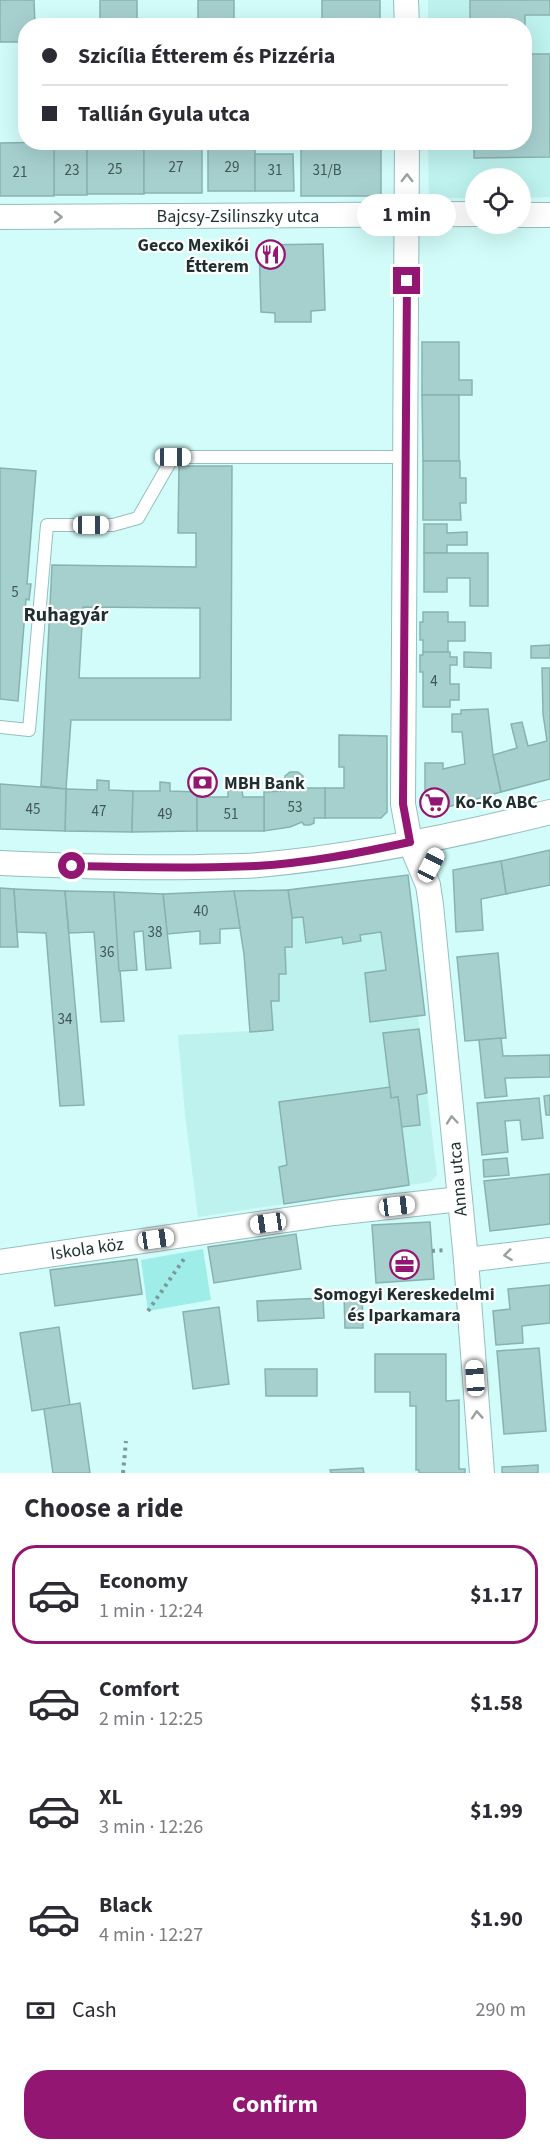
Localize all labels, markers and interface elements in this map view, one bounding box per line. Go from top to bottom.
text: Szicília Étterem és Pizzéria [78,40,335,72]
text: Tallián Gyula utca [78,98,250,130]
house number: 27 [169,157,183,178]
house number: 29 [225,157,239,178]
house number: 25 [108,159,122,180]
house number: 23 [65,160,79,181]
house number: 31 [268,160,282,181]
house number: 31/B [313,160,342,181]
house number: 21 [13,162,27,183]
map controls [465,168,531,234]
button: locate [465,168,531,234]
one-way arrow [401,174,414,183]
callout: 1 min [358,194,456,236]
text: 1 min [382,201,431,229]
street label: Bajcsy-Zsilinszky utca [157,204,319,229]
one-way arrow [54,211,63,223]
place label: Gecco Mexikói Étterem [137,233,249,279]
restaurant icon: Gecco Mexikói Étterem [254,239,286,271]
route end [393,267,420,294]
car [155,448,191,466]
car [73,516,109,534]
house number: 5 [11,582,19,603]
district label: Ruhagyár [24,601,108,629]
house number: 4 [430,671,438,692]
bank icon: MBH Bank [187,767,219,799]
place label: MBH Bank [224,771,305,796]
supermarket icon: Ko-Ko ABC [418,786,450,818]
place label: Ko-Ko ABC [455,790,538,815]
house number: 53 [288,797,302,818]
house number: 45 [26,799,40,820]
house number: 47 [92,801,106,822]
house number: 49 [158,804,172,825]
house number: 51 [224,804,238,825]
car [415,845,447,885]
route start [58,852,85,879]
house number: 40 [194,901,208,922]
house number: 38 [148,922,162,943]
house number: 36 [100,942,114,963]
house number: 34 [58,1009,73,1030]
one-way arrow [446,1115,459,1124]
street label: Anna utca [442,1141,474,1217]
car [378,1195,416,1217]
car [249,1212,287,1234]
car [137,1228,175,1250]
street label: Iskola köz [49,1231,126,1267]
one-way arrow [503,1248,512,1260]
office icon: Somogyi Kereskedelmi és Iparkamara [388,1249,420,1281]
place label: Somogyi Kereskedelmi és Iparkamara [313,1282,495,1328]
car [465,1359,485,1397]
one-way arrow [471,1410,484,1419]
text: Choose a ride [24,1489,184,1528]
text: Economy [99,1565,188,1597]
icon: car [27,1568,81,1622]
text: $1.17 [470,1579,523,1611]
text: 1 min · 12:24 [99,1597,203,1625]
text: Comfort [99,1673,180,1705]
icon: car [27,1676,81,1730]
text: $1.58 [470,1687,523,1719]
text: 2 min · 12:25 [99,1705,203,1733]
text: XL [99,1781,123,1813]
icon: car [27,1784,81,1838]
text: $1.99 [470,1795,523,1827]
text: 3 min · 12:26 [99,1813,203,1841]
text: Black [99,1889,153,1921]
icon: car [27,1892,81,1946]
text: $1.90 [470,1903,523,1935]
text: 4 min · 12:27 [99,1921,203,1949]
icon: cash [24,1994,57,2027]
text: Cash [72,1994,117,2026]
text: 290 m [476,1996,526,2024]
button: Confirm [24,2070,526,2139]

